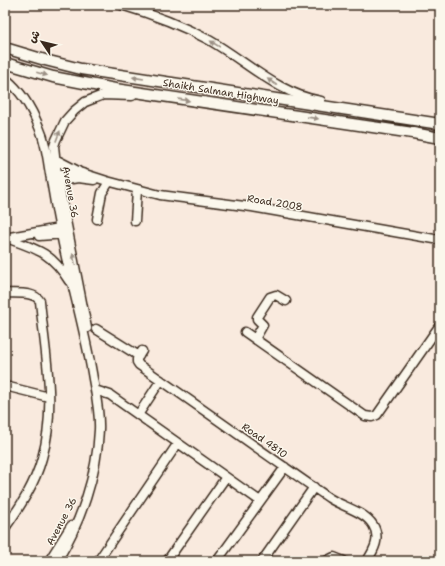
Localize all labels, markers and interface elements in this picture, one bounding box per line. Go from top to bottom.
north arrow [22,22,62,62]
text: ش [25,27,44,46]
one-way arrow [209,40,220,47]
one-way arrow [37,71,49,77]
one-way arrow [132,75,145,81]
street label: Shaikh Salman Highway [162,76,280,107]
one-way arrow [267,78,278,86]
one-way arrow [178,97,190,103]
one-way arrow [307,115,319,121]
one-way arrow [55,129,61,141]
street label: Avenue 36 [60,165,81,219]
street label: Road 2008 [246,192,304,213]
one-way arrow [70,253,76,265]
street label: Road 4810 [239,420,290,461]
street label: Avenue 36 [43,495,79,547]

